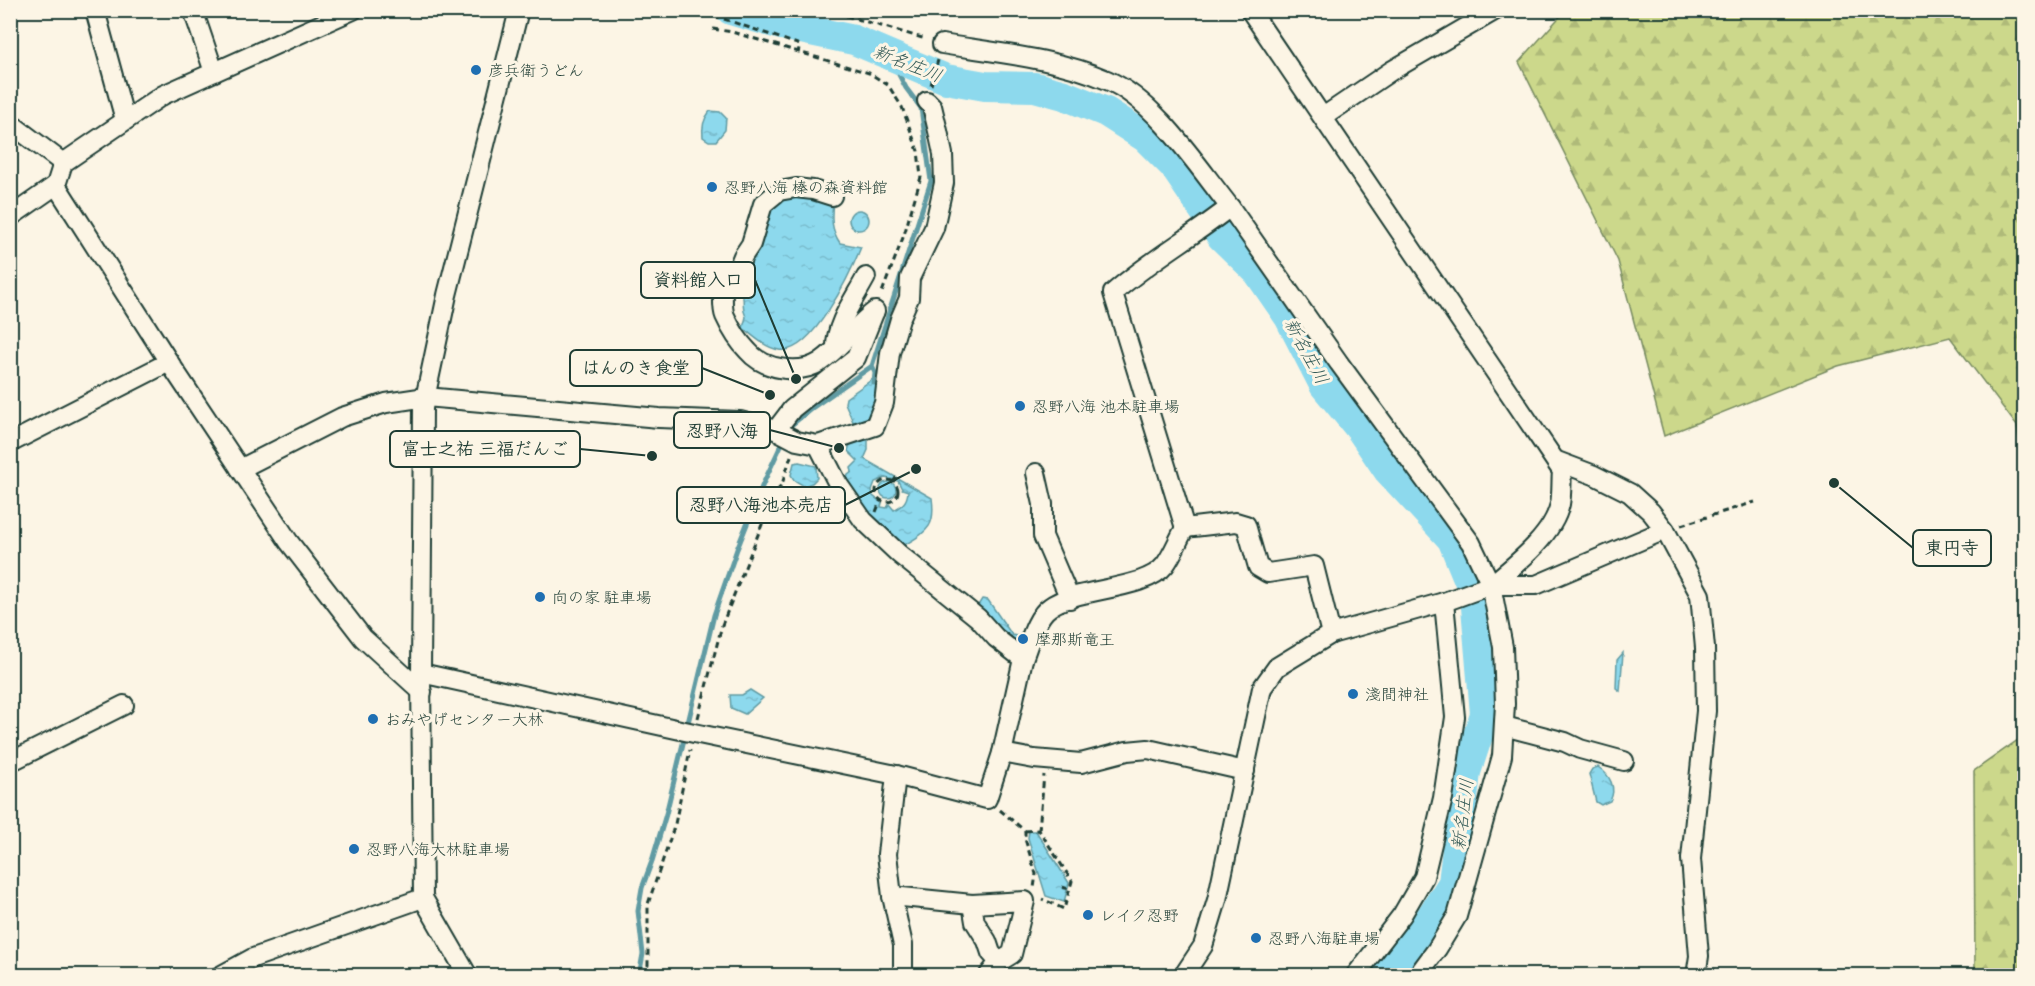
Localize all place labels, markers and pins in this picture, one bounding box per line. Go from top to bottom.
place label: 彦兵衛うどん [488,60,584,80]
marker: 彦兵衛うどん [469,63,483,77]
place label: 忍野八海 榛の森資料館 [724,177,888,197]
marker: 忍野八海 榛の森資料館 [705,180,719,194]
callout: 資料館入口 [641,262,755,298]
callout: はんのき食堂 [570,350,702,386]
place label: 忍野八海 池本駐車場 [1032,396,1180,416]
marker: 忍野八海 池本駐車場 [1013,399,1027,413]
callout: 忍野八海 [674,412,770,448]
callout: 富士之祐 三福だんご [390,431,580,467]
callout: 忍野八海池本売店 [677,487,845,523]
callout: 東円寺 [1913,530,1991,566]
place label: 向の家 駐車場 [552,587,652,607]
marker: 向の家 駐車場 [533,590,547,604]
place label: 摩那斯竜王 [1035,629,1115,649]
marker: 摩那斯竜王 [1016,632,1030,646]
place label: 淺間神社 [1365,684,1429,704]
marker: 淺間神社 [1346,687,1360,701]
place label: おみやげセンター大林 [385,709,544,729]
marker: おみやげセンター大林 [366,712,380,726]
place label: 忍野八海大林駐車場 [366,839,510,859]
marker: 忍野八海大林駐車場 [347,842,361,856]
place label: レイク忍野 [1100,905,1179,925]
marker: レイク忍野 [1081,908,1095,922]
place label: 忍野八海駐車場 [1268,928,1380,948]
marker: 忍野八海駐車場 [1249,931,1263,945]

